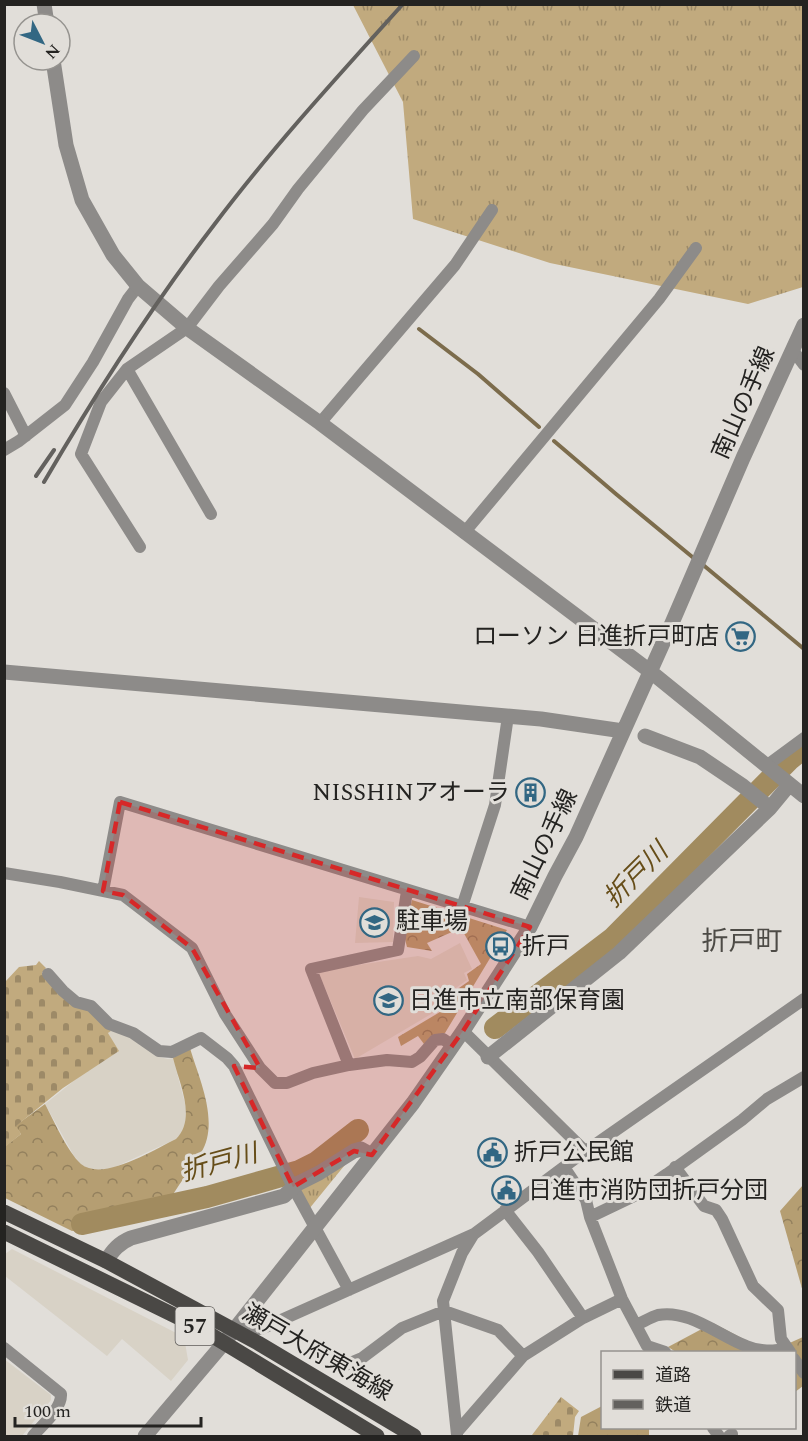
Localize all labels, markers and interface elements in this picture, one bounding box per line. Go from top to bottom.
north arrow [12,12,72,72]
text: N [39,38,66,64]
street label: 南山の手線 [703,341,785,465]
place label: ローソン 日進折戸町店 [473,619,719,655]
supermarket icon: ローソン 日進折戸町店 [724,621,756,653]
place label: NISSHINアオーラ [312,775,510,811]
building icon: NISSHINアオーラ [515,777,547,809]
street label: 南山の手線 [503,783,587,907]
water label: 折戸川 [594,831,680,917]
place label: 駐車場 [396,904,468,940]
school or university icon: 駐車場 [359,906,391,938]
district label: 折戸町 [702,921,783,963]
place label: 折戸 [522,929,570,965]
bus stop icon: 折戸 [485,931,517,963]
place label: 日進市立南部保育園 [409,983,625,1019]
school or university icon: 日進市立南部保育園 [372,985,404,1017]
water label: 折戸川 [176,1133,265,1192]
place label: 折戸公民館 [514,1135,634,1171]
public building icon: 折戸公民館 [477,1137,509,1169]
place label: 日進市消防団折戸分団 [528,1173,768,1209]
public building icon: 日進市消防団折戸分団 [491,1175,523,1207]
street label: 瀬戸大府東海線 [235,1295,399,1411]
road number: 57 [176,1307,214,1345]
legend [601,1351,796,1429]
text: 道路 [655,1362,691,1389]
scale bar [15,1390,201,1428]
text: 鉄道 [655,1392,691,1419]
text: 100 m [24,1398,71,1425]

